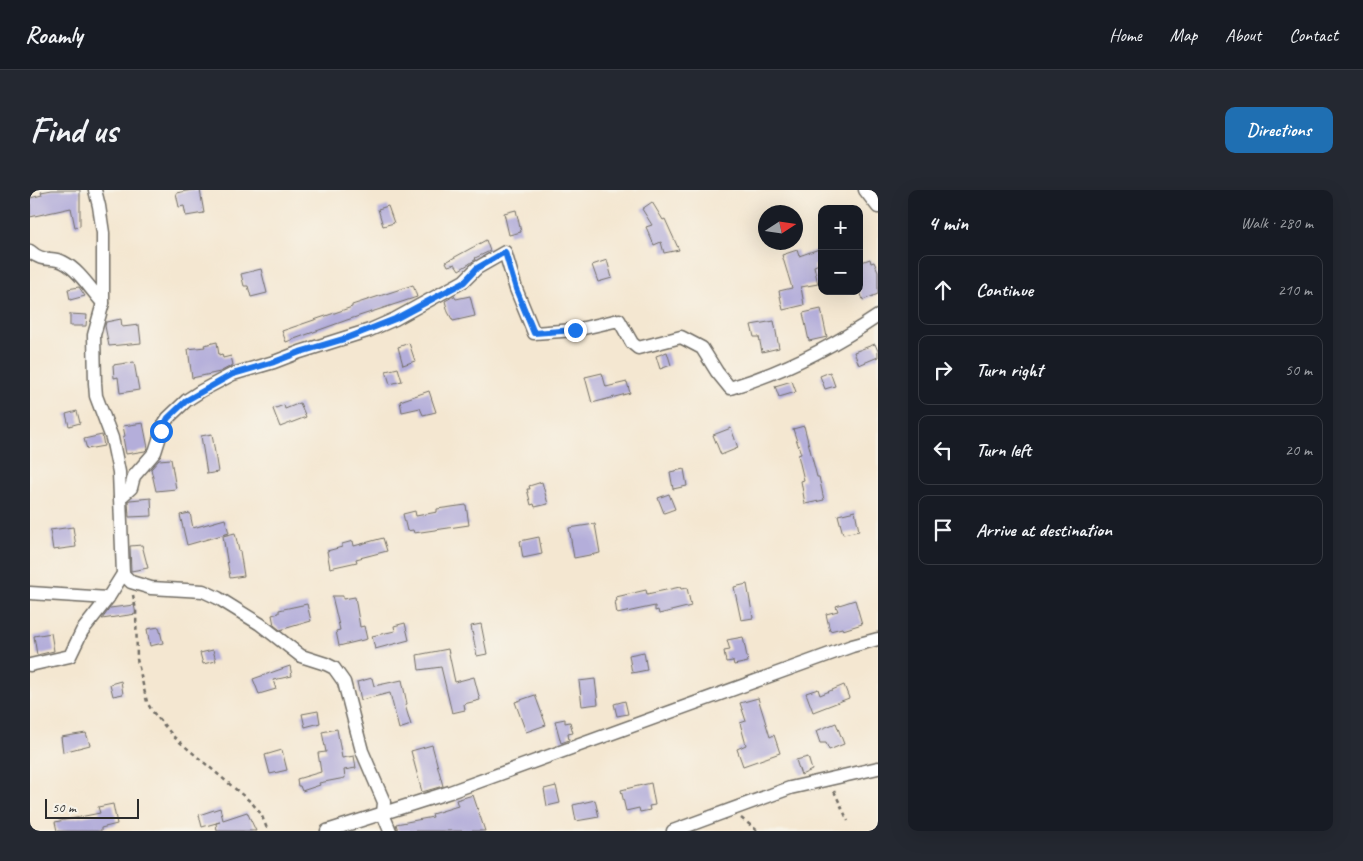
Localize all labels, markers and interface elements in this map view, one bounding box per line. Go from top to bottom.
text: Roamly [25,20,82,50]
text: Home [1109,24,1142,46]
text: Map [1170,24,1197,46]
text: About [1225,24,1261,46]
text: Contact [1289,24,1338,46]
button: Directions [1225,107,1333,153]
text: Find us [30,108,117,153]
north arrow [758,205,803,250]
map controls [818,205,863,295]
button: + [818,205,863,250]
text: 4 min [928,210,968,236]
text: Walk · 280 m [1241,213,1313,233]
button: − [818,250,863,295]
icon: ahead [929,276,957,304]
text: Continue [976,278,1033,302]
text: 210 m [1278,280,1312,300]
route end [564,319,587,342]
icon: right [929,356,957,384]
text: Turn right [976,358,1043,382]
text: 50 m [1285,360,1312,380]
route start [150,420,173,443]
icon: left [929,436,957,464]
text: Turn left [976,438,1031,462]
text: 20 m [1285,440,1312,460]
icon: arrive [929,516,957,544]
text: Arrive at destination [976,518,1112,542]
scale bar [45,796,139,819]
text: 50 m [52,799,76,816]

